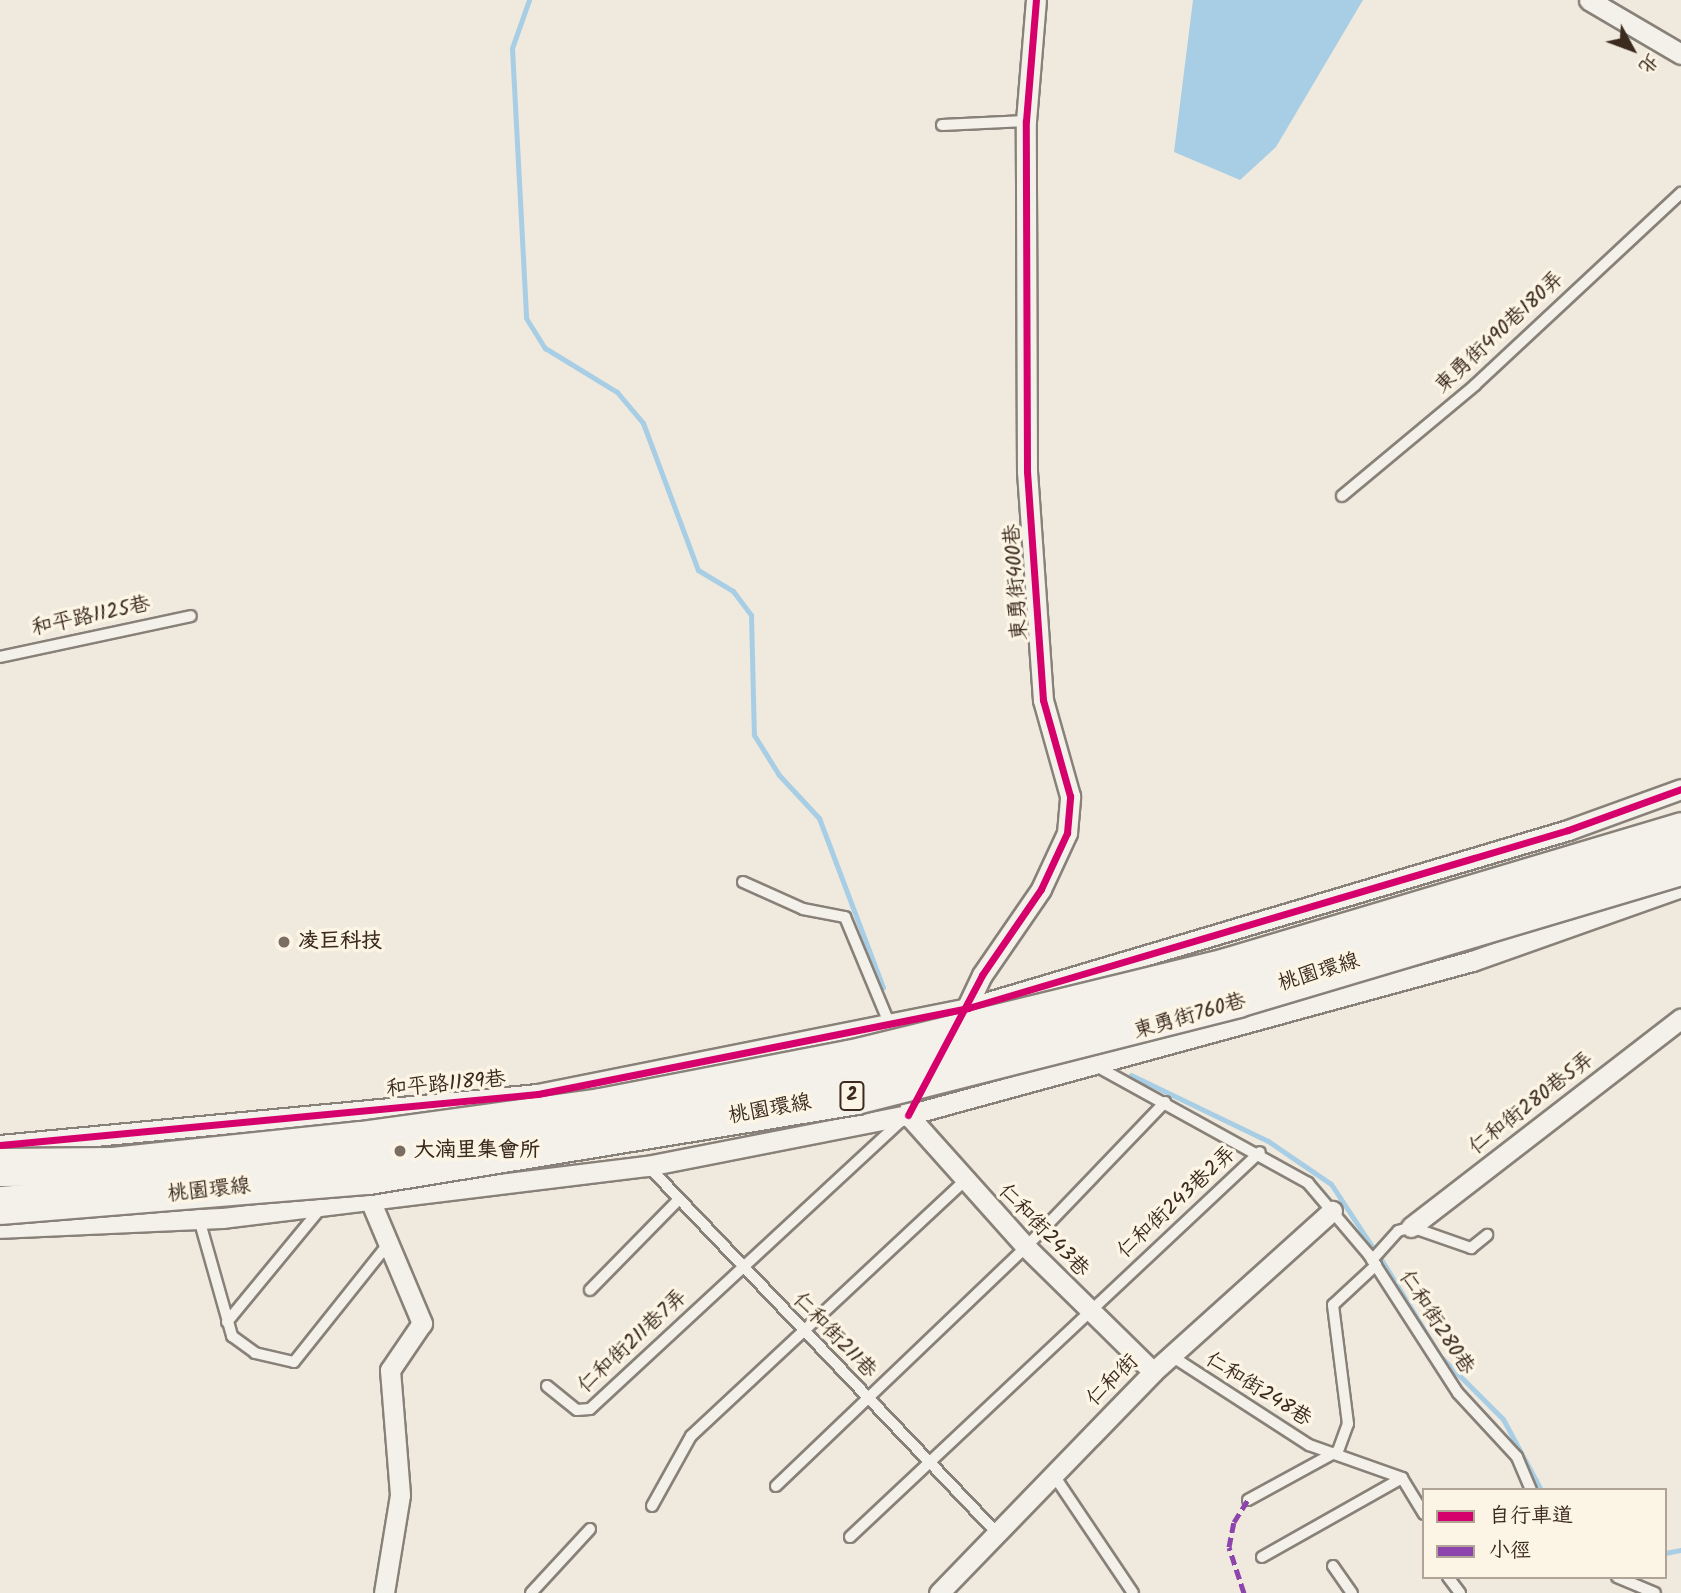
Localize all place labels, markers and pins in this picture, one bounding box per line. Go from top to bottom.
place label: 凌巨科技 [298,929,382,955]
marker: 凌巨科技 [276,934,292,950]
place label: 大湳里集會所 [414,1138,540,1164]
marker: 大湳里集會所 [392,1143,408,1159]

